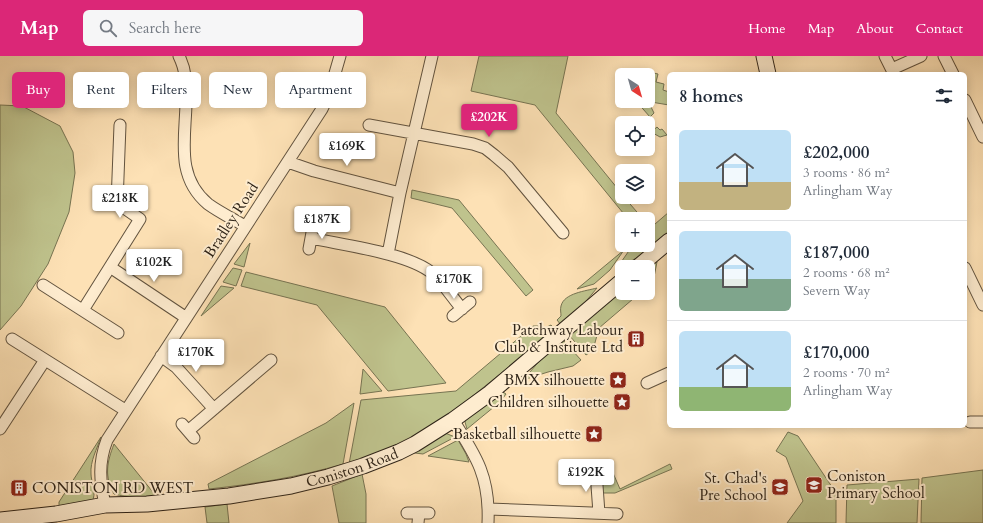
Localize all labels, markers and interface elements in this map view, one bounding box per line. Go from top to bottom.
search box [83,10,363,46]
text: Map [20,15,59,41]
icon: search [97,17,119,39]
text: Search here [129,18,201,38]
text: Home [748,19,786,38]
text: Map [808,19,834,38]
text: About [856,19,893,38]
text: Contact [915,19,963,38]
north arrow [615,68,655,108]
map controls [615,68,655,300]
chip: Buy [12,72,65,108]
chip: Rent [73,72,129,108]
chip: Filters [137,72,201,108]
chip: New [209,72,267,108]
chip: Apartment [275,72,366,108]
text: 8 homes [679,85,743,108]
icon: filters [933,85,955,107]
pin: £202K [461,104,517,138]
text: £202K [470,108,508,126]
button: locate [615,116,655,156]
pin: £169K [319,133,375,167]
text: £169K [328,137,366,155]
text: £202,000 [803,141,869,164]
icon: home [711,146,759,194]
button: layers [615,164,655,204]
text: 3 rooms · 86 m² [803,164,890,182]
street label: Bradley Road [199,179,263,261]
text: Arlingham Way [803,182,893,200]
pin: £218K [92,185,148,219]
text: £218K [101,189,139,207]
pin: £187K [294,206,350,240]
text: £187K [303,210,341,228]
button: + [615,212,655,252]
text: £187,000 [803,241,869,264]
icon: home [711,247,759,295]
pin: £102K [126,249,182,283]
text: £102K [135,253,173,271]
button: − [615,260,655,300]
text: 2 rooms · 68 m² [803,264,890,282]
pin: £170K [426,266,482,300]
text: £170K [435,270,473,288]
text: Severn Way [803,282,870,300]
place label: Patchway Labour Club & Institute Ltd [494,320,624,357]
building icon: Patchway Labour Club & Institute Ltd [626,329,646,349]
pin: £170K [168,339,224,373]
text: £170,000 [803,341,869,364]
text: £170K [177,343,215,361]
icon: home [711,347,759,395]
text: 2 rooms · 70 m² [803,364,890,382]
place label: BMX silhouette [504,370,605,390]
place icon: BMX silhouette [608,370,628,390]
text: Arlingham Way [803,382,893,400]
place label: Children silhouette [488,392,609,412]
place icon: Children silhouette [612,392,632,412]
place label: Basketball silhouette [453,424,581,444]
place icon: Basketball silhouette [584,424,604,444]
street label: Coniston Road [304,443,401,492]
pin: £192K [558,459,614,493]
text: £192K [567,463,605,481]
place label: Coniston Primary School [827,466,925,503]
place label: St. Chad's Pre School [699,468,767,505]
school or university icon: Coniston Primary School [804,475,824,495]
school or university icon: St. Chad's Pre School [770,477,790,497]
building icon: CONISTON RD WEST [9,478,29,498]
place label: CONISTON RD WEST [32,478,194,498]

